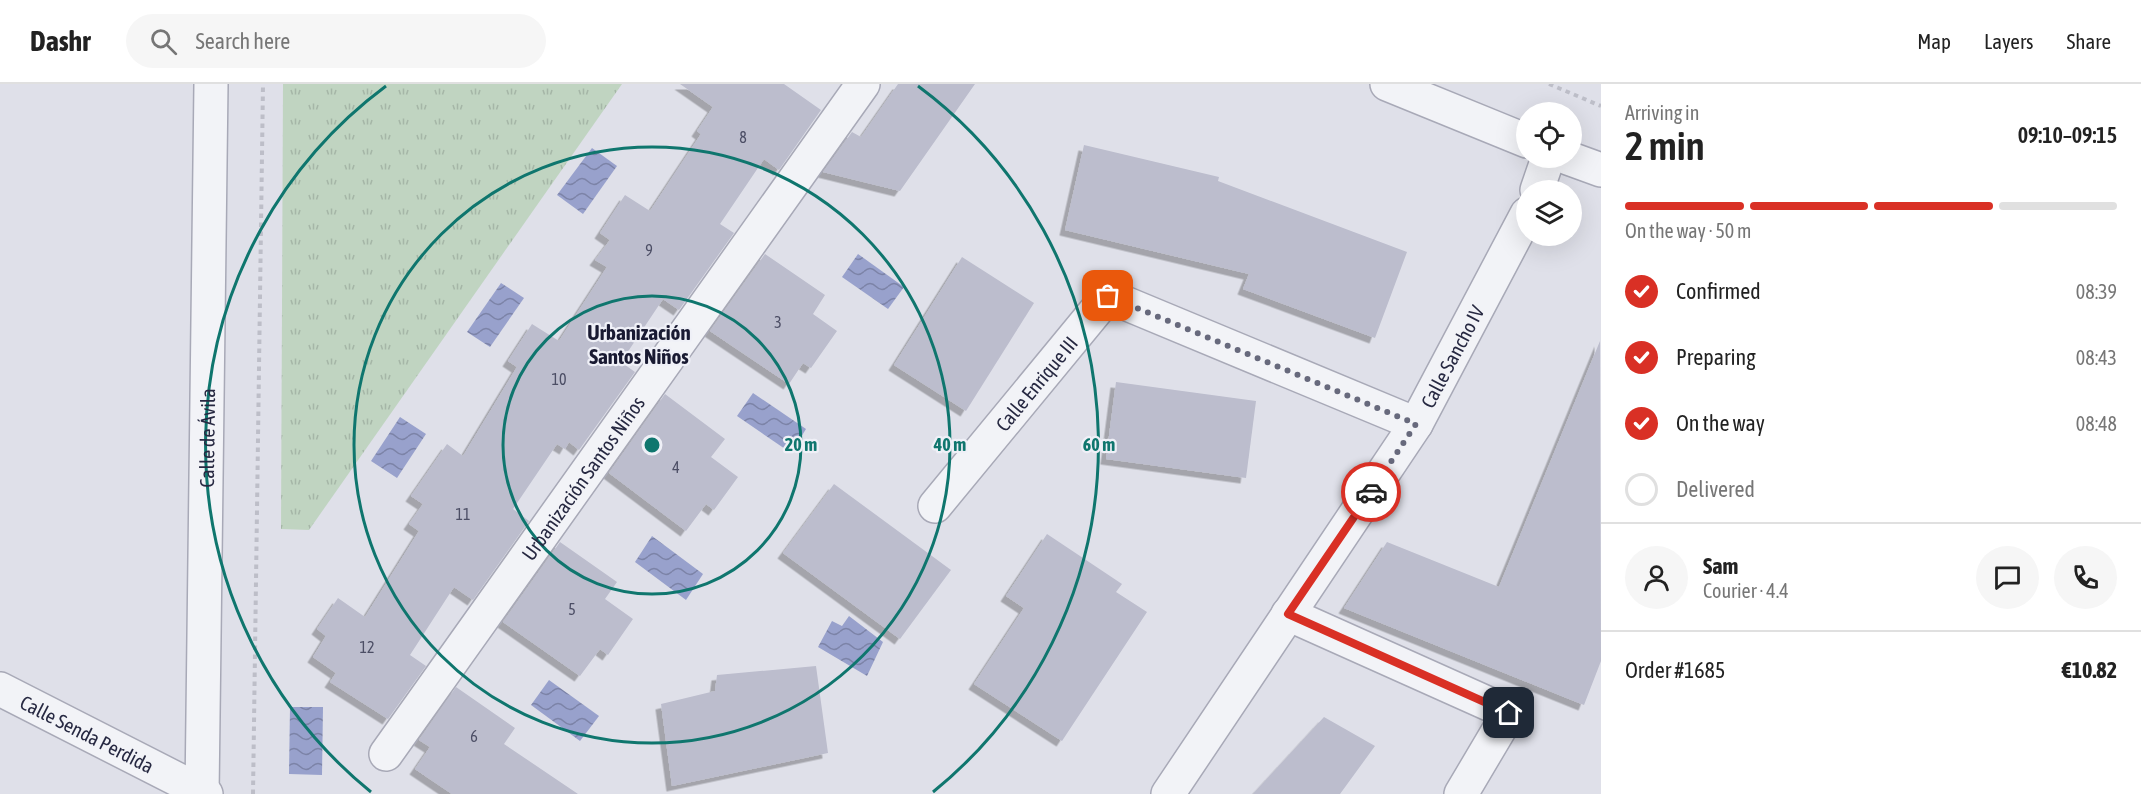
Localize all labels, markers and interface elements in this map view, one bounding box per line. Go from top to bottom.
search box [126,14,546,68]
text: Dashr [30,25,90,57]
icon: search [147,25,180,58]
text: Search here [195,28,290,54]
text: Map [1917,29,1951,53]
text: Layers [1984,29,2034,53]
text: Share [2067,29,2111,53]
text: Arriving in [1625,101,1699,124]
map controls [1516,102,1582,246]
button: locate [1516,102,1582,168]
text: 09:10–09:15 [2018,122,2117,148]
text: 2 min [1625,124,1705,168]
house number: 8 [739,128,747,146]
button: layers [1516,180,1582,246]
text: On the way · 50 m [1625,219,1751,242]
house number: 9 [645,241,653,259]
pin [1082,270,1133,321]
icon: check [1625,275,1658,308]
text: Confirmed [1676,278,1761,304]
icon: bag [1091,279,1124,312]
text: 08:39 [2076,280,2117,303]
street label: Calle Sancho IV [1415,301,1488,411]
house number: 3 [774,313,782,331]
district label: Urbanización Santos Niños [587,320,691,368]
street label: Calle Enrique III [990,331,1082,435]
icon: check [1625,341,1658,374]
text: Preparing [1676,344,1756,370]
text: 08:43 [2076,346,2117,369]
house number: 10 [551,370,567,388]
street label: Calle de Ávila [194,388,219,488]
street label: Urbanización Santos Niños [516,391,649,564]
icon: check [1625,407,1658,440]
text: On the way [1676,410,1765,436]
text: 08:48 [2076,412,2117,435]
text: 20 m [785,434,817,455]
text: 40 m [933,434,966,455]
text: 60 m [1083,434,1115,455]
centre of rings [642,435,662,455]
house number: 4 [672,458,680,476]
courier [1341,462,1401,522]
icon: car [1355,476,1388,509]
text: Delivered [1676,476,1755,502]
house number: 11 [455,505,471,523]
button: person [1625,546,1688,609]
button: chat [1976,546,2039,609]
button: phone [2054,546,2117,609]
text: Sam [1703,553,1738,579]
text: Courier · 4.4 [1703,579,1789,602]
house number: 5 [568,600,576,618]
house number: 12 [359,638,375,656]
text: Order #1685 [1625,657,1725,683]
text: €10.82 [2062,657,2117,683]
pin [1483,687,1534,738]
street label: Calle Senda Perdida [17,690,158,777]
icon: home [1492,696,1525,729]
house number: 6 [470,727,478,745]

